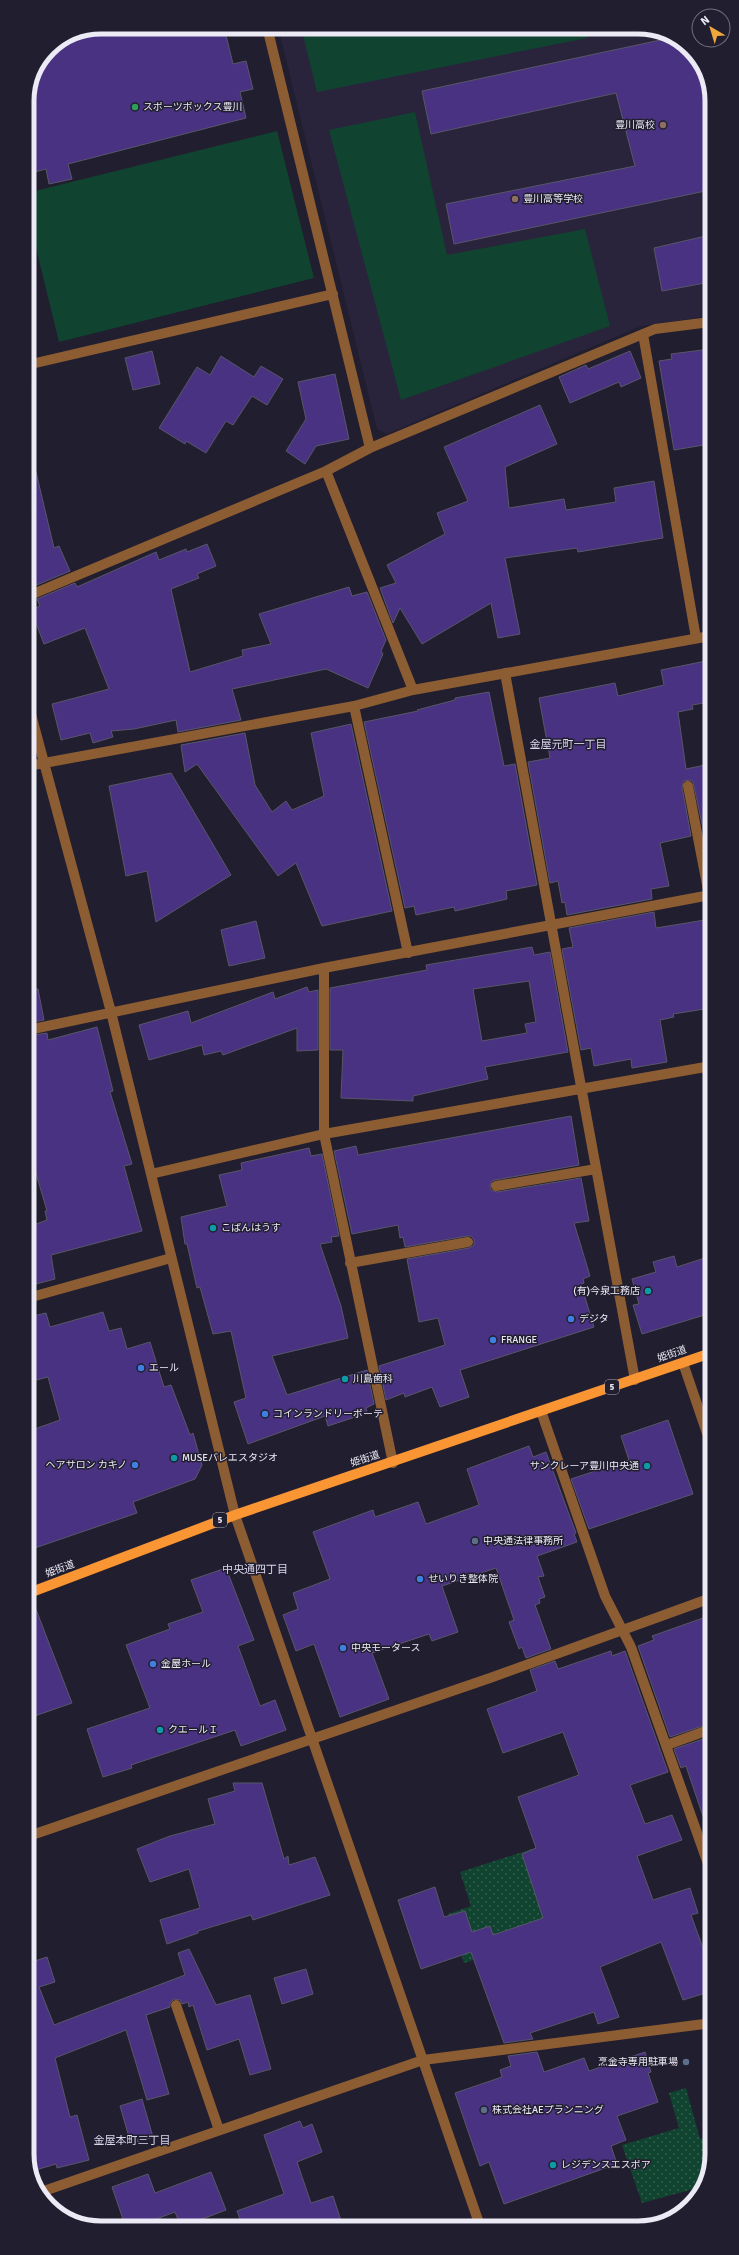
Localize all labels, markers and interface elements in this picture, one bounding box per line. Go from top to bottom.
north arrow [691,8,731,48]
text: N [698,13,712,28]
place label: スポーツボックス豊川 [143,101,243,113]
marker: スポーツボックス豊川 [130,102,140,112]
place label: 豊川高校 [615,119,655,131]
marker: 豊川高校 [658,120,668,130]
place label: 豊川高等学校 [523,193,583,205]
marker: 豊川高等学校 [510,194,520,204]
district label: 金屋元町一丁目 [530,738,607,751]
place label: こぱんはうす [221,1222,281,1234]
marker: こぱんはうす [208,1223,218,1233]
place label: (有)今泉工務店 [573,1285,640,1297]
marker: (有)今泉工務店 [643,1286,653,1296]
place label: デジタ [579,1313,609,1325]
marker: デジタ [566,1314,576,1324]
place label: FRANGE [501,1334,538,1346]
marker: FRANGE [488,1335,498,1345]
street label: 姫街道 [656,1343,688,1365]
place label: エール [149,1362,179,1374]
marker: エール [136,1363,146,1373]
place label: 川島歯科 [353,1373,393,1385]
marker: 川島歯科 [340,1374,350,1384]
road number: 5 [605,1380,619,1394]
place label: コインランドリーボーテ [273,1408,383,1420]
marker: コインランドリーボーテ [260,1409,270,1419]
street label: 姫街道 [349,1449,381,1469]
place label: MUSEバレエスタジオ [182,1452,278,1464]
marker: MUSEバレエスタジオ [169,1453,179,1463]
place label: ヘアサロン カキノ [46,1459,127,1471]
marker: ヘアサロン カキノ [130,1460,140,1470]
place label: サンクレーア豊川中央通 [529,1460,639,1472]
marker: サンクレーア豊川中央通 [642,1461,652,1471]
road number: 5 [213,1513,227,1527]
place label: 中央通法律事務所 [483,1535,563,1547]
marker: 中央通法律事務所 [470,1536,480,1546]
street label: 姫街道 [44,1558,76,1580]
district label: 中央通四丁目 [222,1563,288,1576]
place label: せいりき整体院 [428,1573,498,1585]
marker: せいりき整体院 [415,1574,425,1584]
place label: 中央モータース [351,1642,421,1654]
marker: 中央モータース [338,1643,348,1653]
place label: 金屋ホール [161,1658,211,1670]
marker: 金屋ホール [148,1659,158,1669]
place label: クエールＩ [168,1724,218,1736]
marker: クエールＩ [155,1725,165,1735]
place label: 烹金寺専用駐車場 [598,2056,678,2068]
marker: 烹金寺専用駐車場 [681,2057,691,2067]
place label: 株式会社AEプランニング [492,2104,604,2116]
marker: 株式会社AEプランニング [479,2105,489,2115]
district label: 金屋本町三丁目 [94,2134,171,2147]
place label: レジデンスエスポア [561,2159,651,2171]
marker: レジデンスエスポア [548,2160,558,2170]

